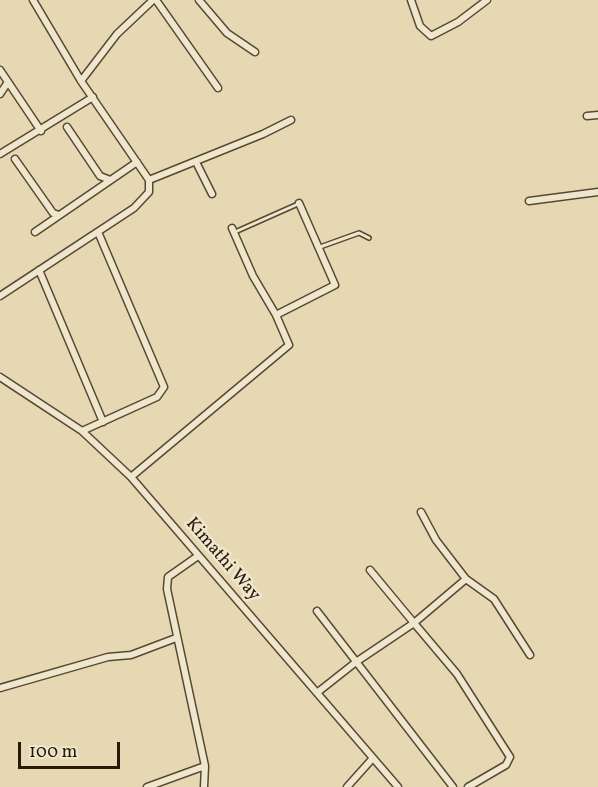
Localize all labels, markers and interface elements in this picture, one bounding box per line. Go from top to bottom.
street label: Kimathi Way [180,514,264,606]
scale bar [21,730,123,768]
text: 100 m [29,740,78,765]

